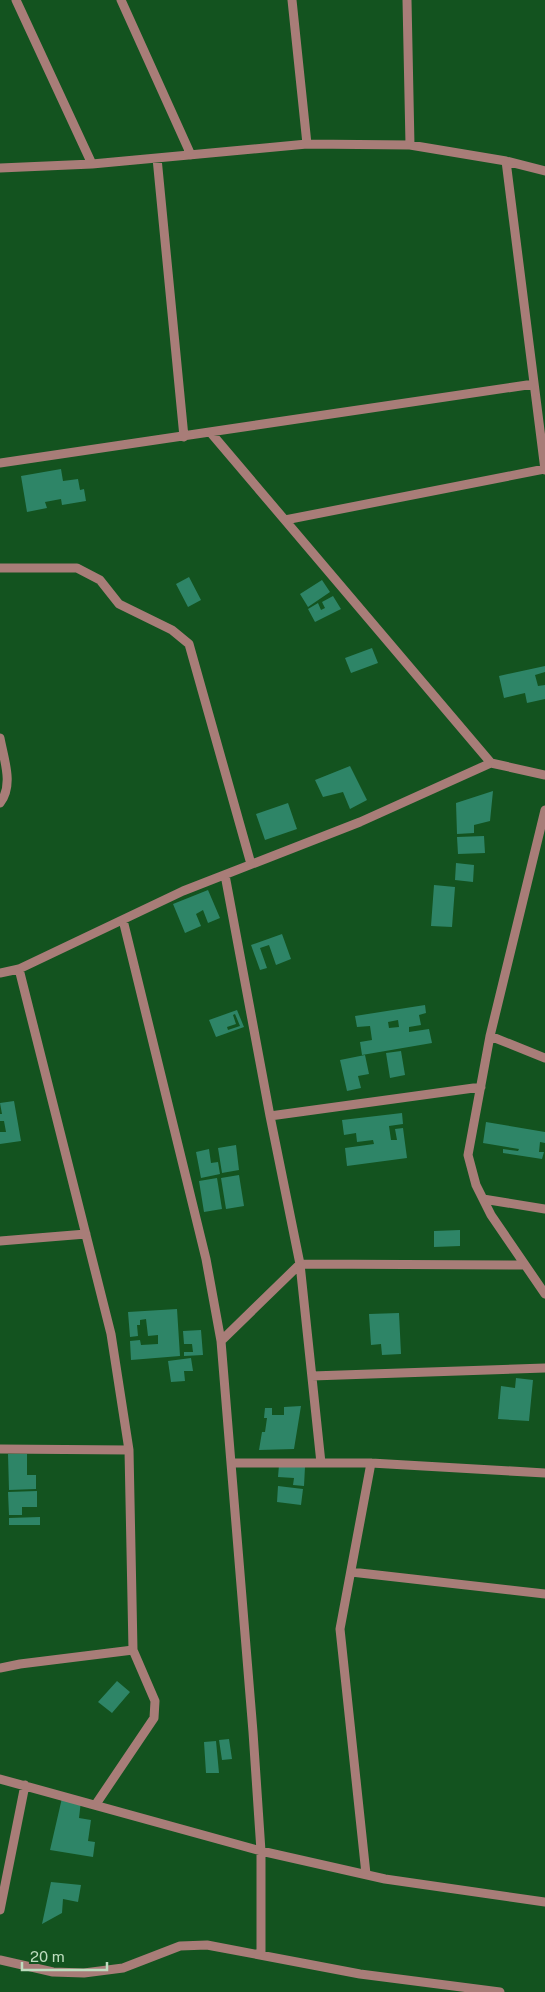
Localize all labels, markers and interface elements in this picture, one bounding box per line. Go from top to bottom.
scale bar [22,1940,108,1972]
text: 20 m [30,1948,65,1965]

